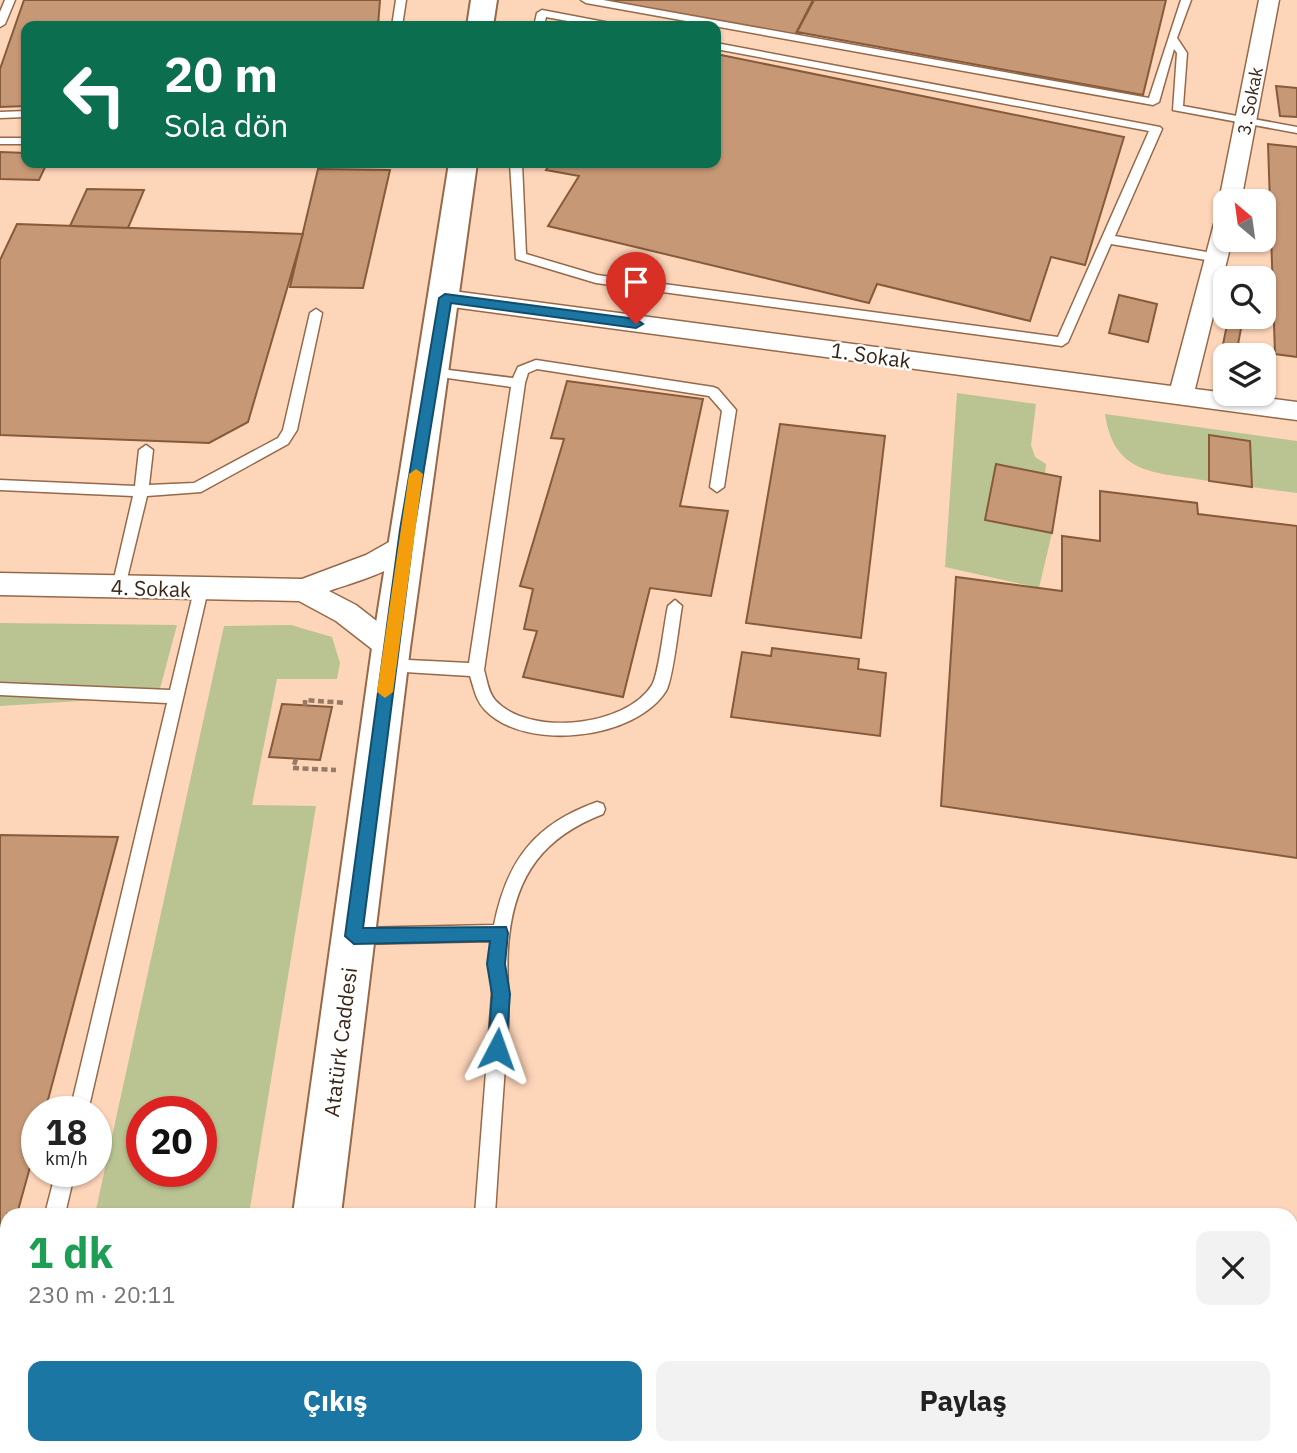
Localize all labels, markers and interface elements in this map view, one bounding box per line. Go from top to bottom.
text: 20 m [164,42,278,105]
icon: left [49,49,140,140]
street label: 3. Sokak [1232,64,1268,137]
text: Sola dön [164,104,289,146]
north arrow [1213,189,1276,252]
map controls [1213,189,1276,406]
pin [606,252,666,324]
icon: arrive [617,263,655,301]
button: search [1213,266,1276,329]
street label: 1. Sokak [829,336,913,374]
button: layers [1213,343,1276,406]
street label: 4. Sokak [110,573,192,603]
street label: Atatürk Caddesi [317,966,363,1118]
position arrow [460,1012,534,1086]
speed limit sign: 20 [126,1096,217,1187]
text: 18 [45,1109,88,1155]
text: km/h [45,1147,88,1170]
text: 1 dk [28,1225,113,1280]
button: close [1196,1231,1270,1305]
text: 230 m · 20:11 [28,1279,175,1309]
button: Çıkış [28,1361,642,1441]
button: Paylaş [656,1361,1270,1441]

